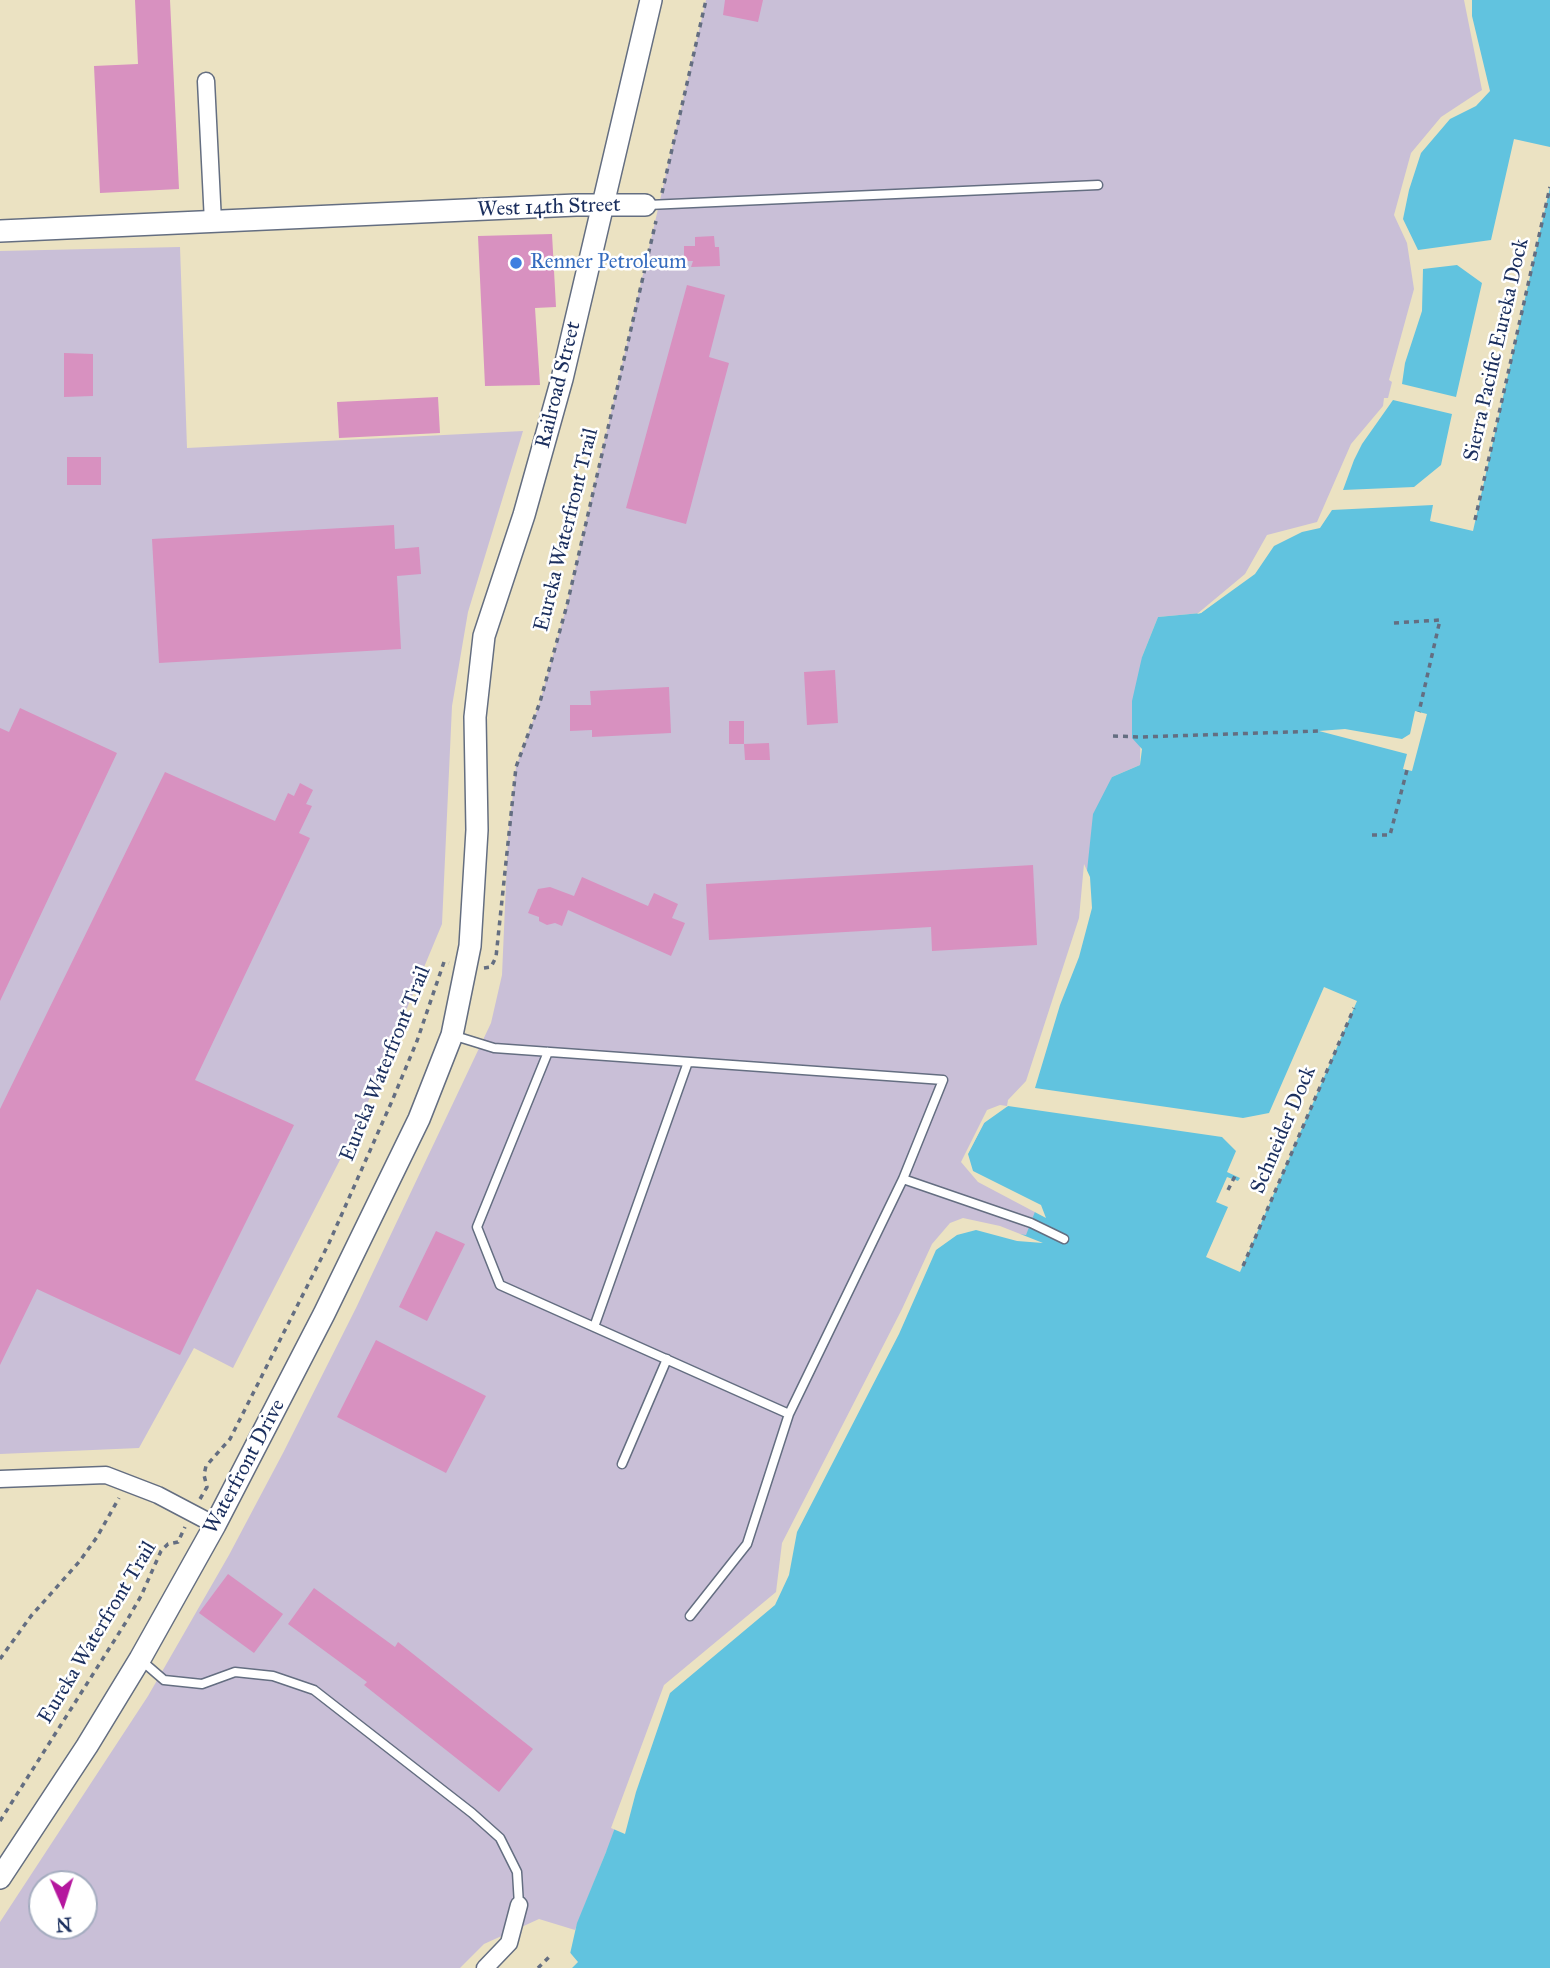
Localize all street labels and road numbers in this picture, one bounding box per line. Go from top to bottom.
street label: West 14th Street [477,193,621,223]
street label: Sierra Pacific Eureka Dock [1459,236,1535,464]
street label: Railroad Street [531,319,587,451]
street label: Eureka Waterfront Trail [530,426,604,634]
street label: Eureka Waterfront Trail [335,963,437,1165]
street label: Schneider Dock [1246,1062,1322,1198]
street label: Waterfront Drive [199,1395,291,1539]
street label: Eureka Waterfront Trail [33,1537,163,1729]

